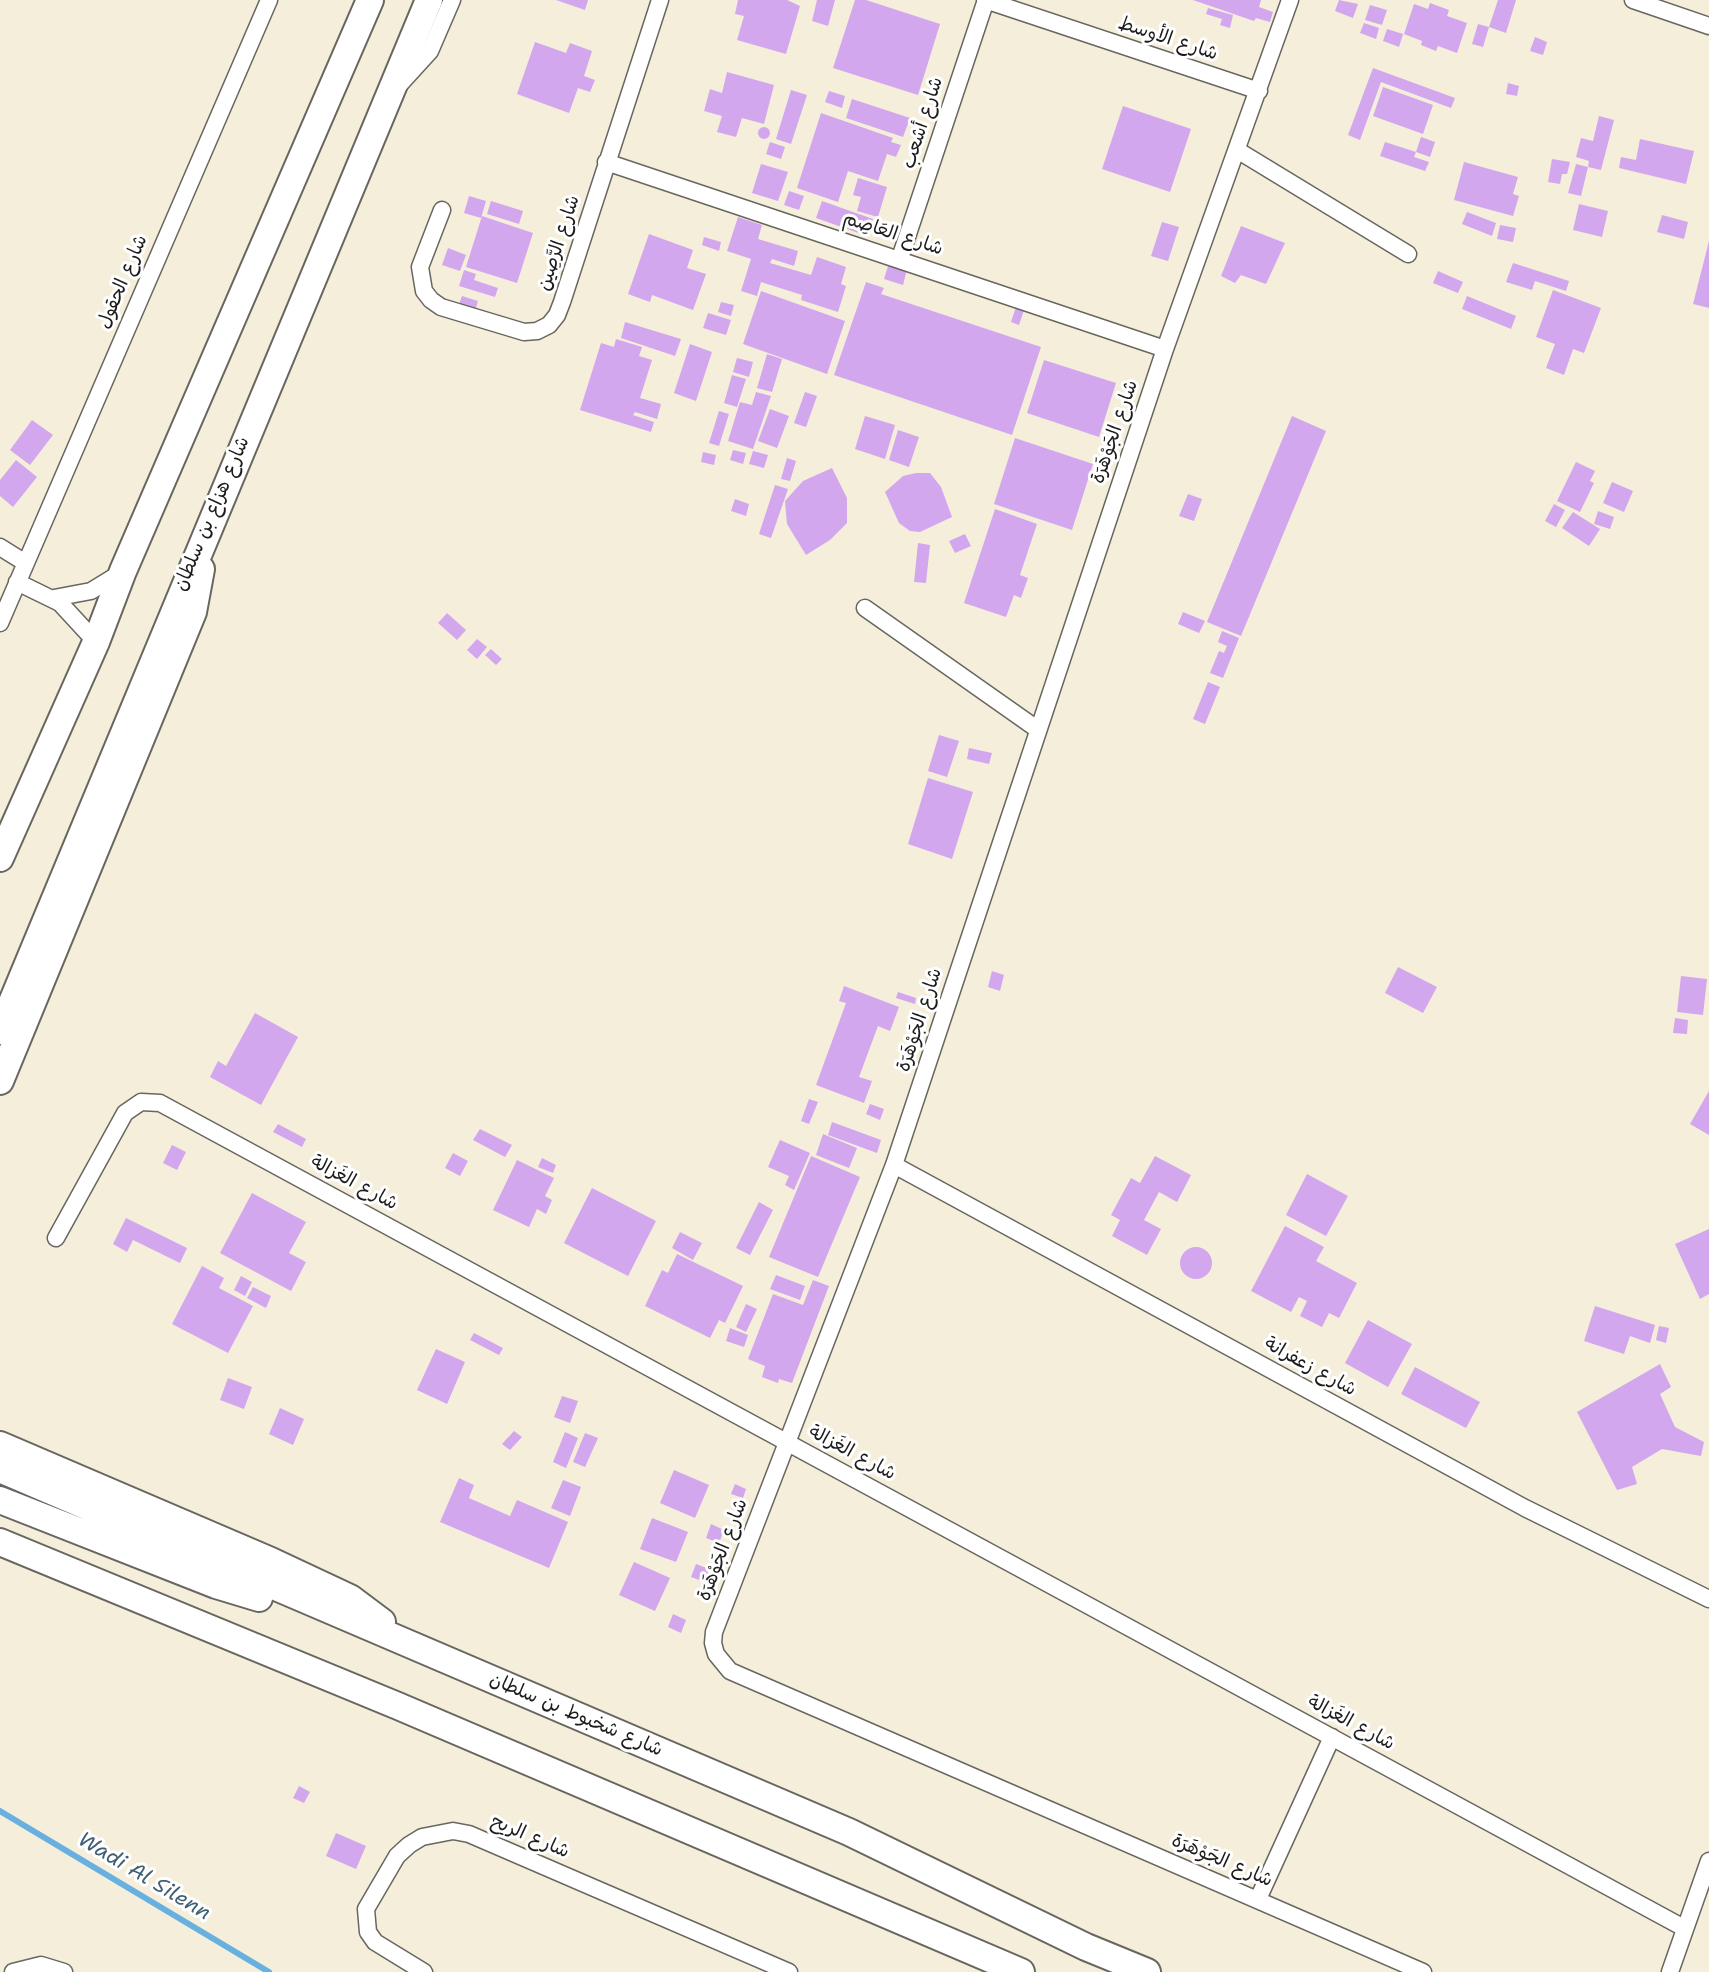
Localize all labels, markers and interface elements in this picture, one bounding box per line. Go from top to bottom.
street label: شارع الأوسط [1115,12,1221,66]
street label: شارع أشعب [897,74,949,172]
street label: شارع الرَّصِين [533,192,585,294]
street label: شارع العَاصِم [840,207,946,261]
street label: شارع الحقول [93,232,153,332]
street label: شارع الجَوْهَرَة [1087,377,1143,487]
street label: شارع هزاع بن سلطان [169,433,255,595]
street label: شارع الجَوْهَرَة [893,965,947,1075]
street label: شارع الغَزالة [307,1151,401,1215]
street label: شارع زعفرانة [1260,1332,1360,1402]
street label: شارع الغَزالة [805,1421,899,1485]
street label: شارع الجَوْهَرَة [693,1496,753,1604]
street label: شارع شخبوط بن سلطان [486,1668,666,1762]
street label: شارع الغَزالة [1304,1691,1398,1755]
street label: شارع الريح [487,1810,573,1864]
water label: Wadi Al Silenn [73,1828,215,1926]
street label: شارع الجَوْهَرَة [1168,1829,1276,1893]

